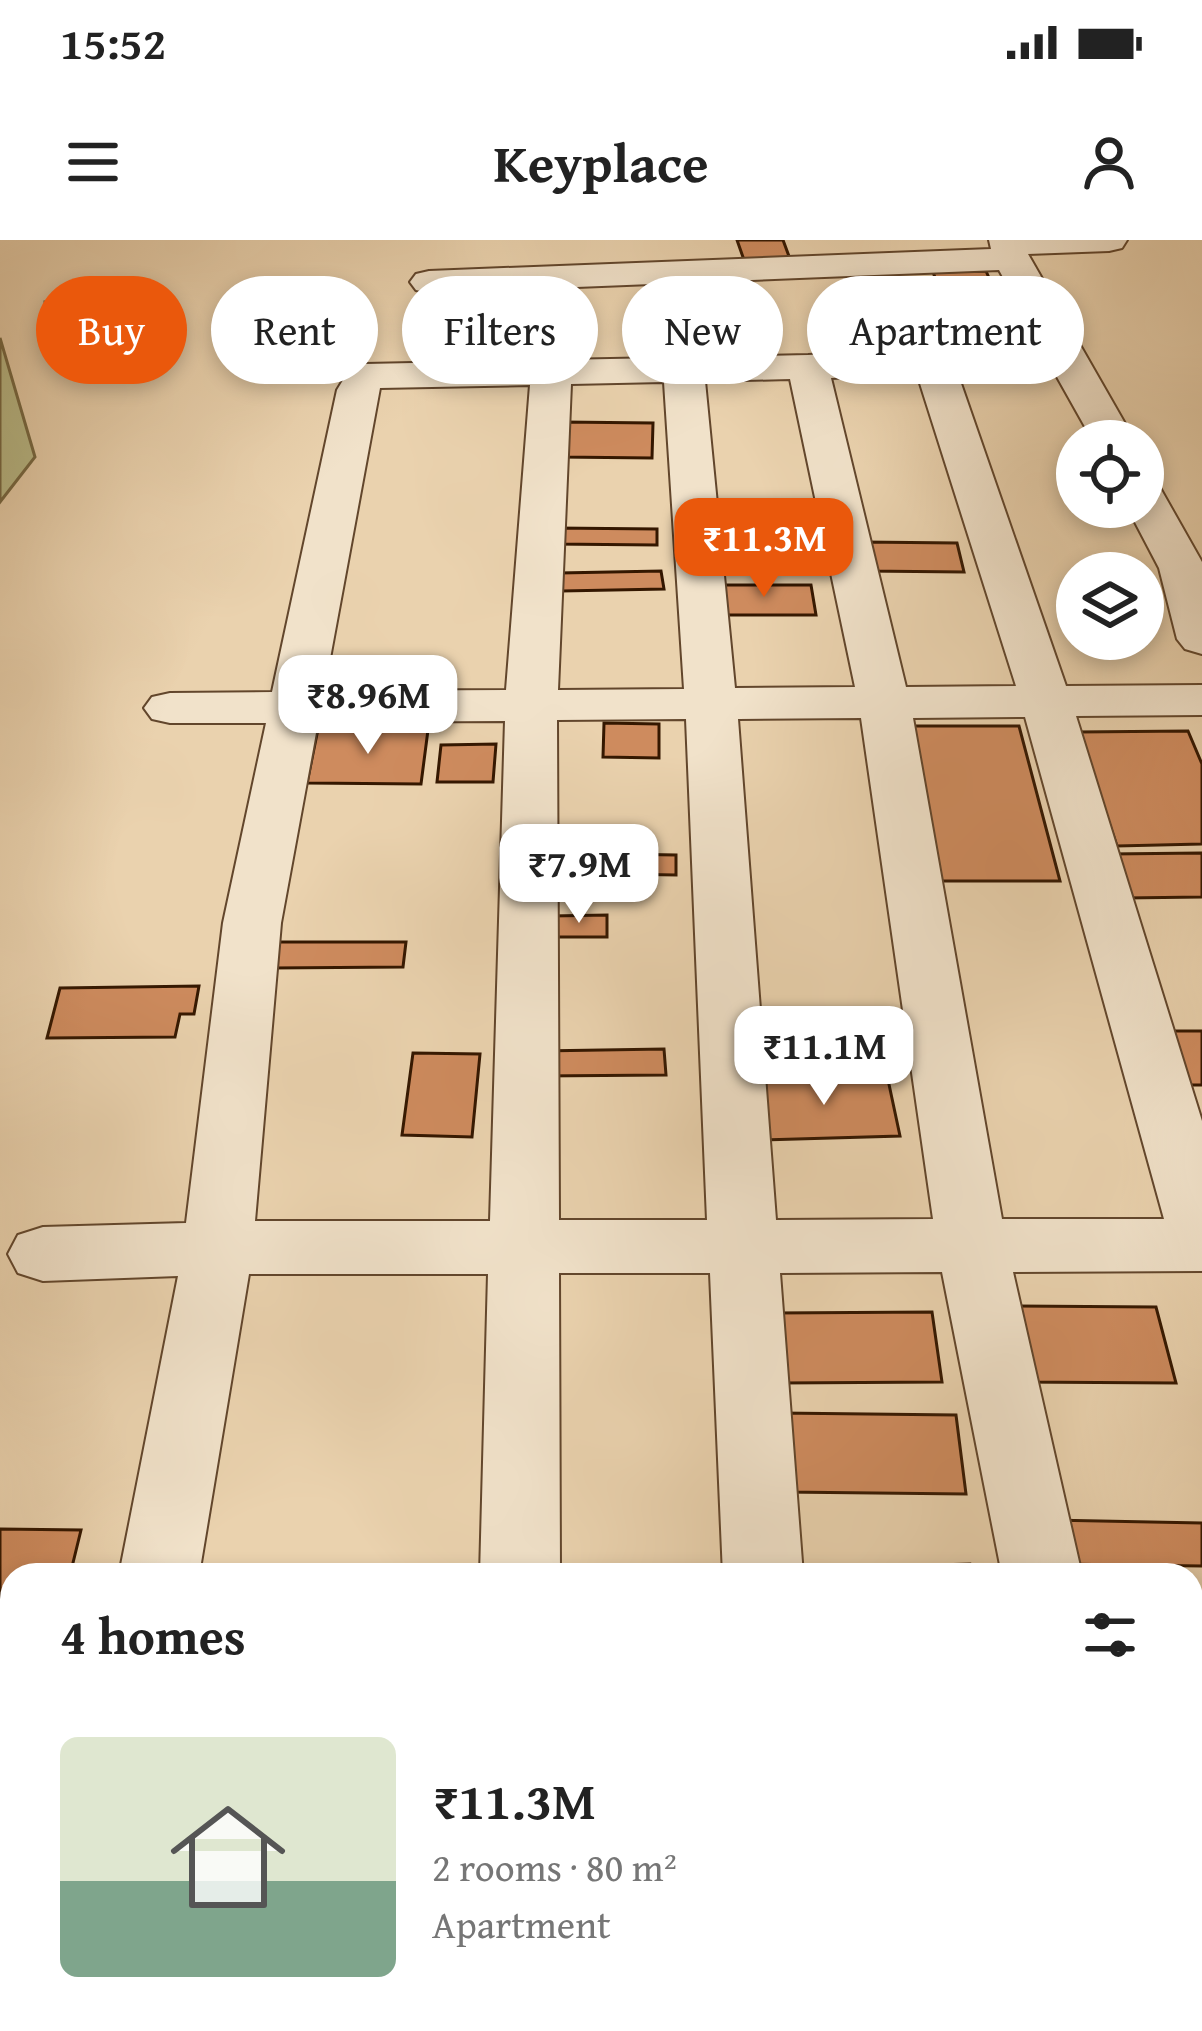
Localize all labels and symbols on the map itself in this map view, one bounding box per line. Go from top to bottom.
pin: ₹11.3M [666,498,862,600]
pin: ₹8.96M [270,655,466,757]
pin: ₹7.9M [495,824,663,926]
pin: ₹11.1M [726,1006,922,1108]

